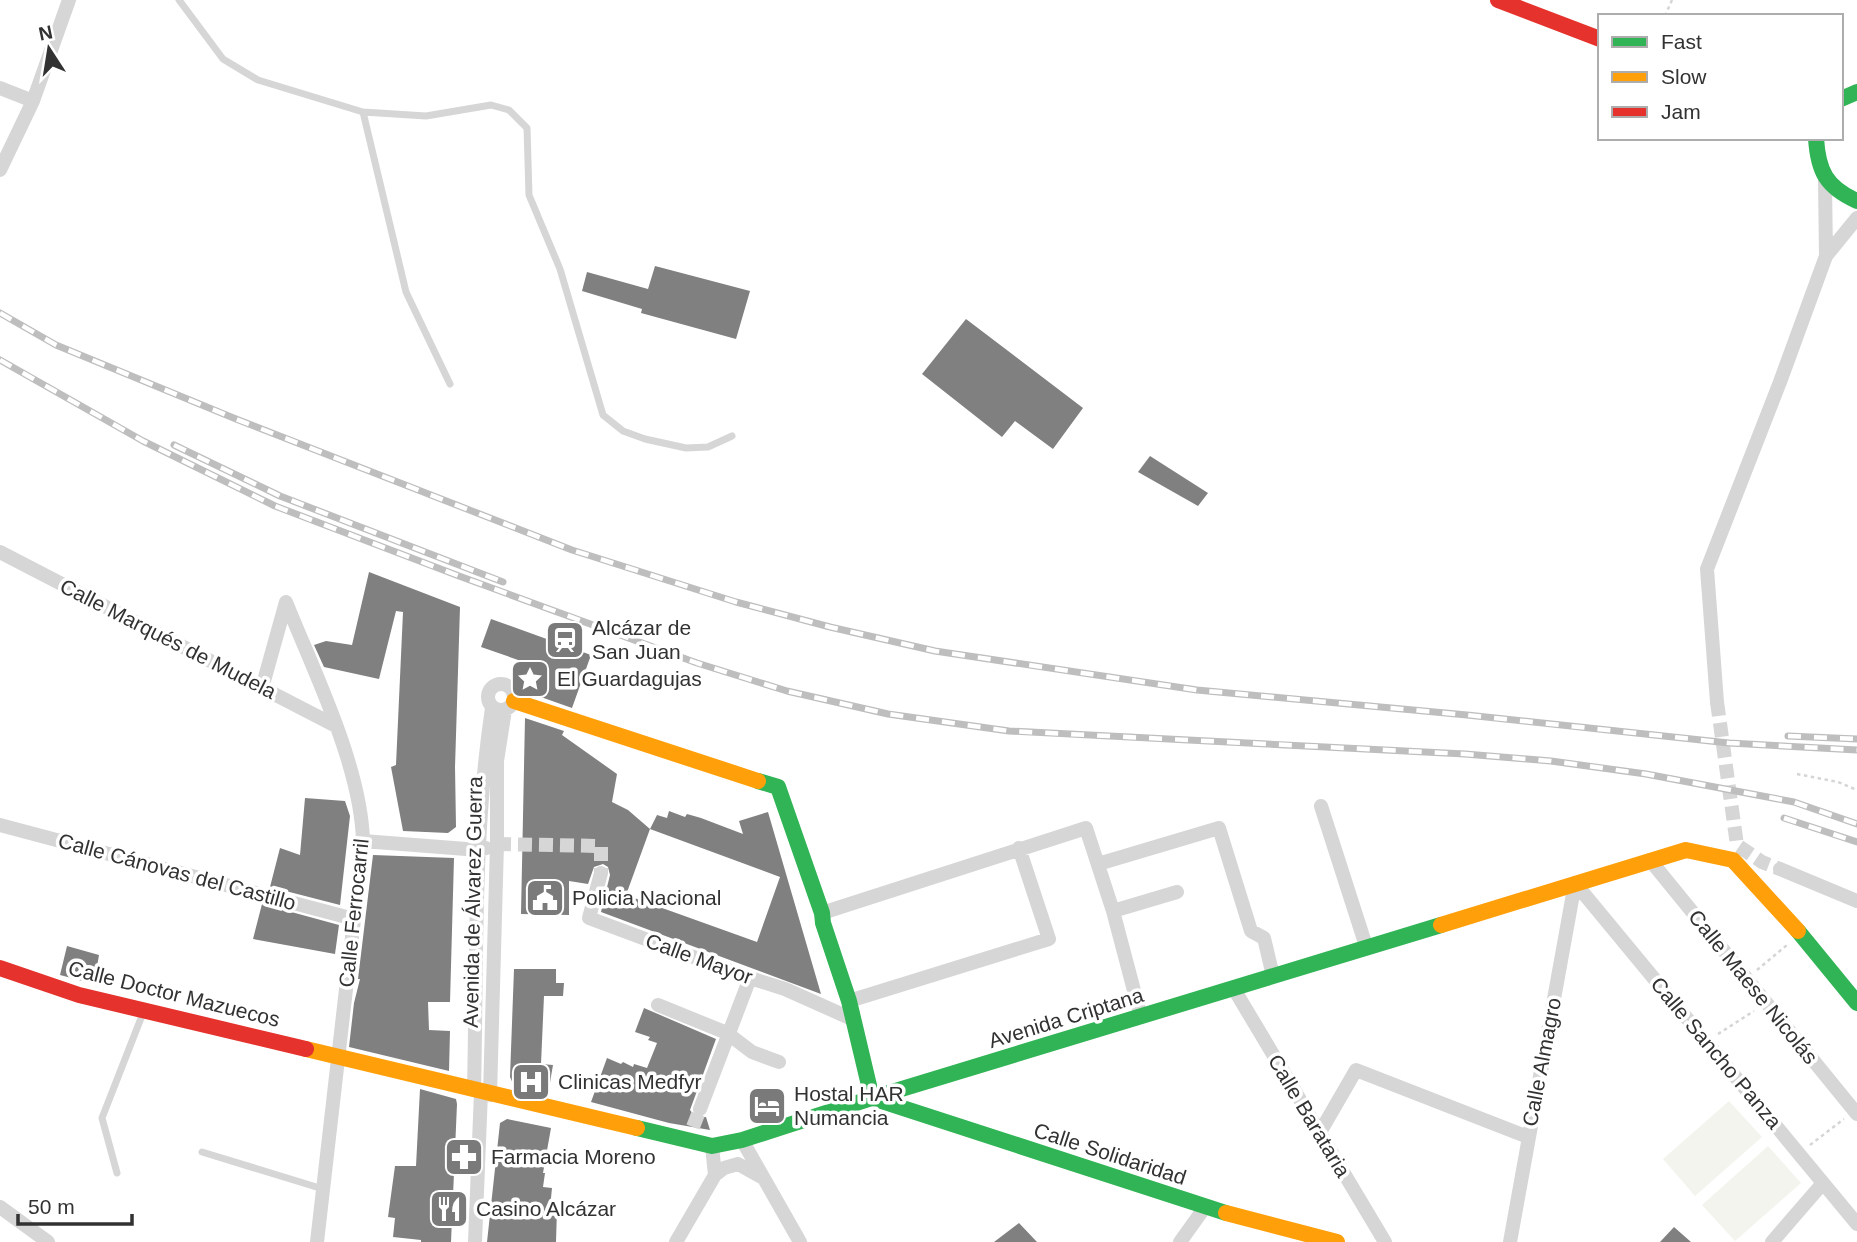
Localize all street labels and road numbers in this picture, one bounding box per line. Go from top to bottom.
street label: Calle Marqués de Mudela [56,574,280,703]
street label: Avenida de Álvarez Guerra [459,776,486,1028]
street label: Calle Cánovas del Castillo [56,829,298,914]
street label: Calle Ferrocarril [334,837,373,988]
street label: Calle Maese Nicolás [1684,905,1823,1068]
street label: Calle Mayor [643,929,756,988]
street label: Calle Doctor Mazuecos [66,956,282,1031]
street label: Calle Sancho Panza [1646,972,1787,1133]
street label: Avenida Criptana [986,983,1146,1052]
street label: Calle Almagro [1518,996,1565,1128]
street label: Calle Barataria [1264,1050,1355,1181]
street label: Calle Solidaridad [1031,1118,1189,1189]

